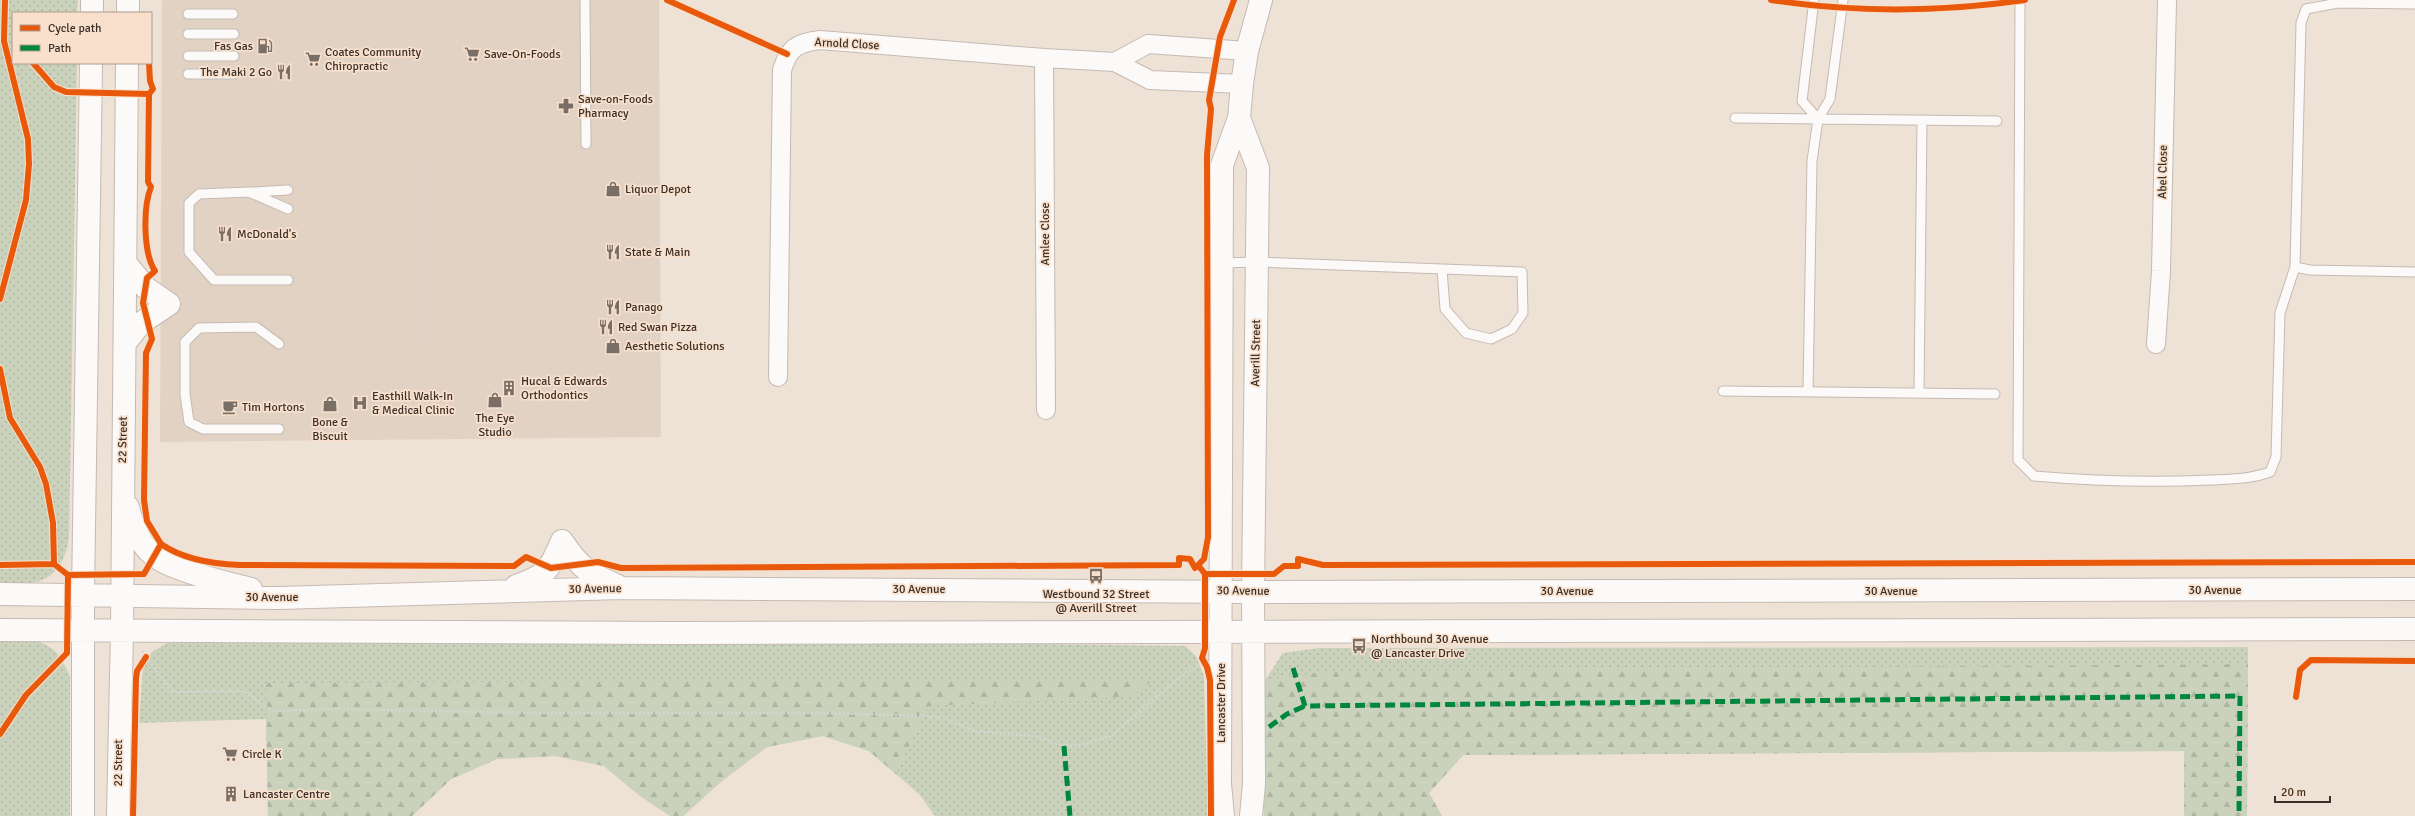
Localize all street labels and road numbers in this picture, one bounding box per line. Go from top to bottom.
street label: Arnold Close [814,35,880,53]
street label: Abel Close [2155,145,2171,199]
street label: Amlee Close [1038,202,1053,266]
street label: Averill Street [1248,319,1264,387]
street label: 22 Street [115,416,131,464]
street label: 30 Avenue [568,581,622,597]
street label: 30 Avenue [892,582,946,597]
street label: 30 Avenue [1216,583,1270,599]
street label: 30 Avenue [2188,583,2242,598]
street label: 30 Avenue [1540,584,1594,599]
street label: 30 Avenue [1864,584,1918,599]
street label: 30 Avenue [245,590,299,605]
street label: Lancaster Drive [1214,663,1229,743]
street label: 22 Street [111,740,126,786]

